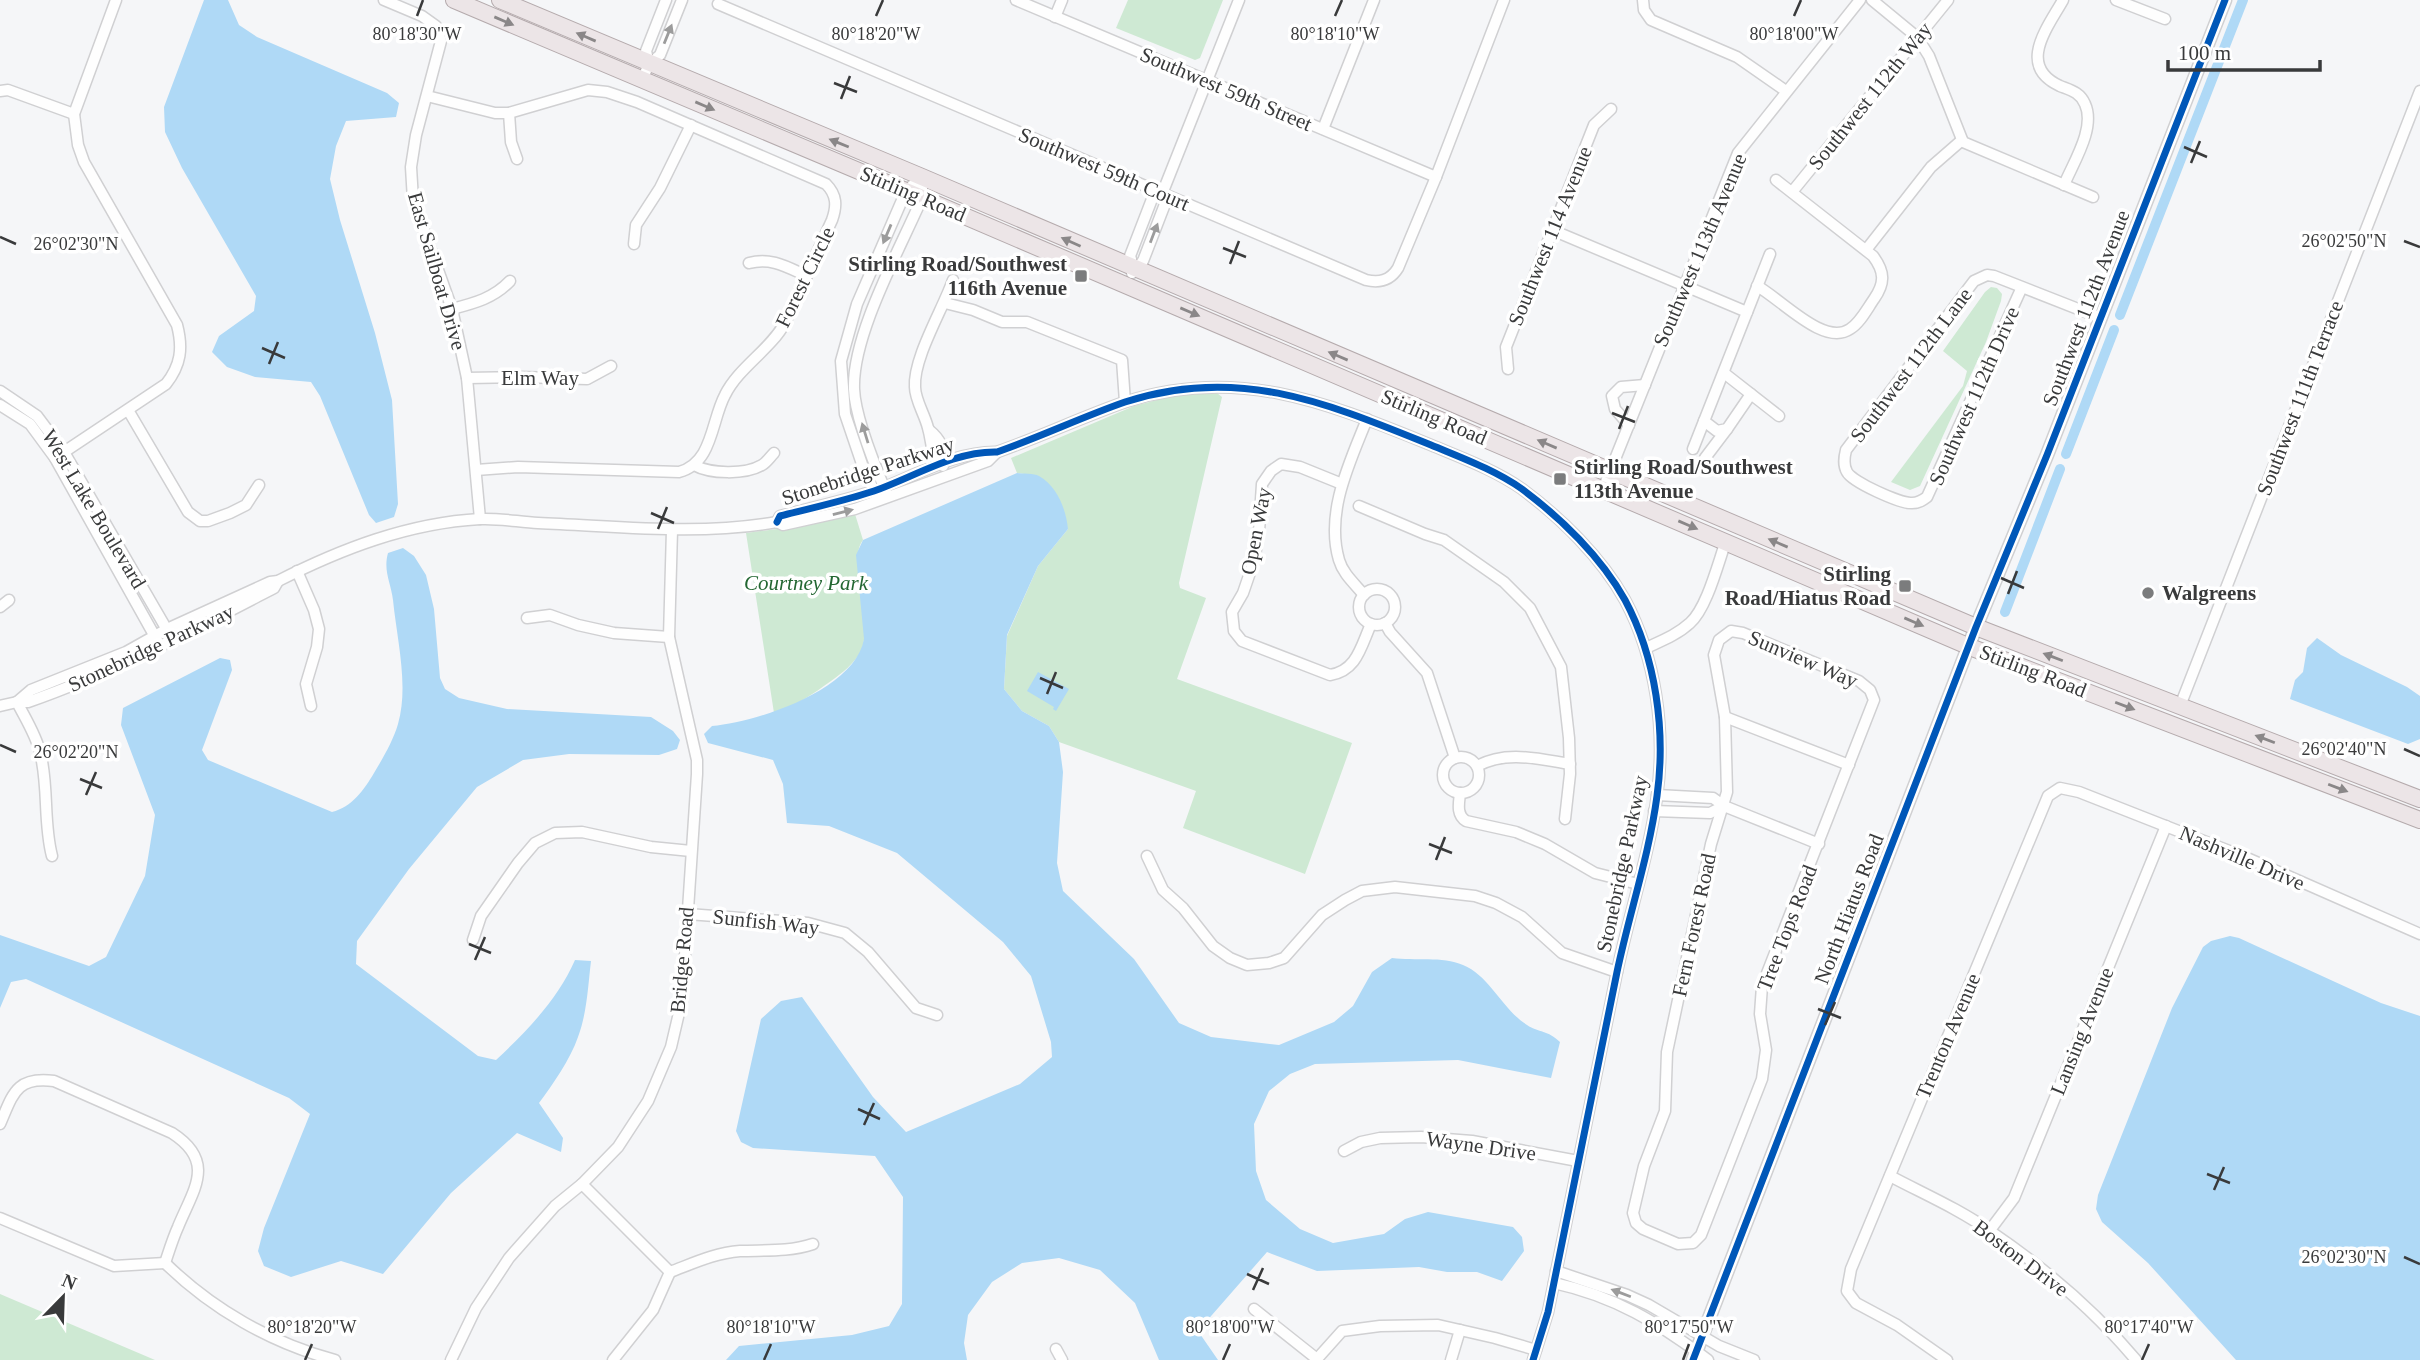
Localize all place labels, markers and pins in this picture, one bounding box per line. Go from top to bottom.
place label: Stirling Road/Southwest 116th Avenue [848,252,1067,300]
marker: Stirling Road/Southwest 116th Avenue [1073,268,1089,284]
place label: Stirling Road/Southwest 113th Avenue [1574,455,1793,503]
marker: Stirling Road/Southwest 113th Avenue [1552,471,1568,487]
place label: Stirling Road/Hiatus Road [1725,562,1891,610]
marker: Stirling Road/Hiatus Road [1897,578,1913,594]
place label: Walgreens [2162,581,2256,605]
marker: Walgreens [2140,585,2156,601]

